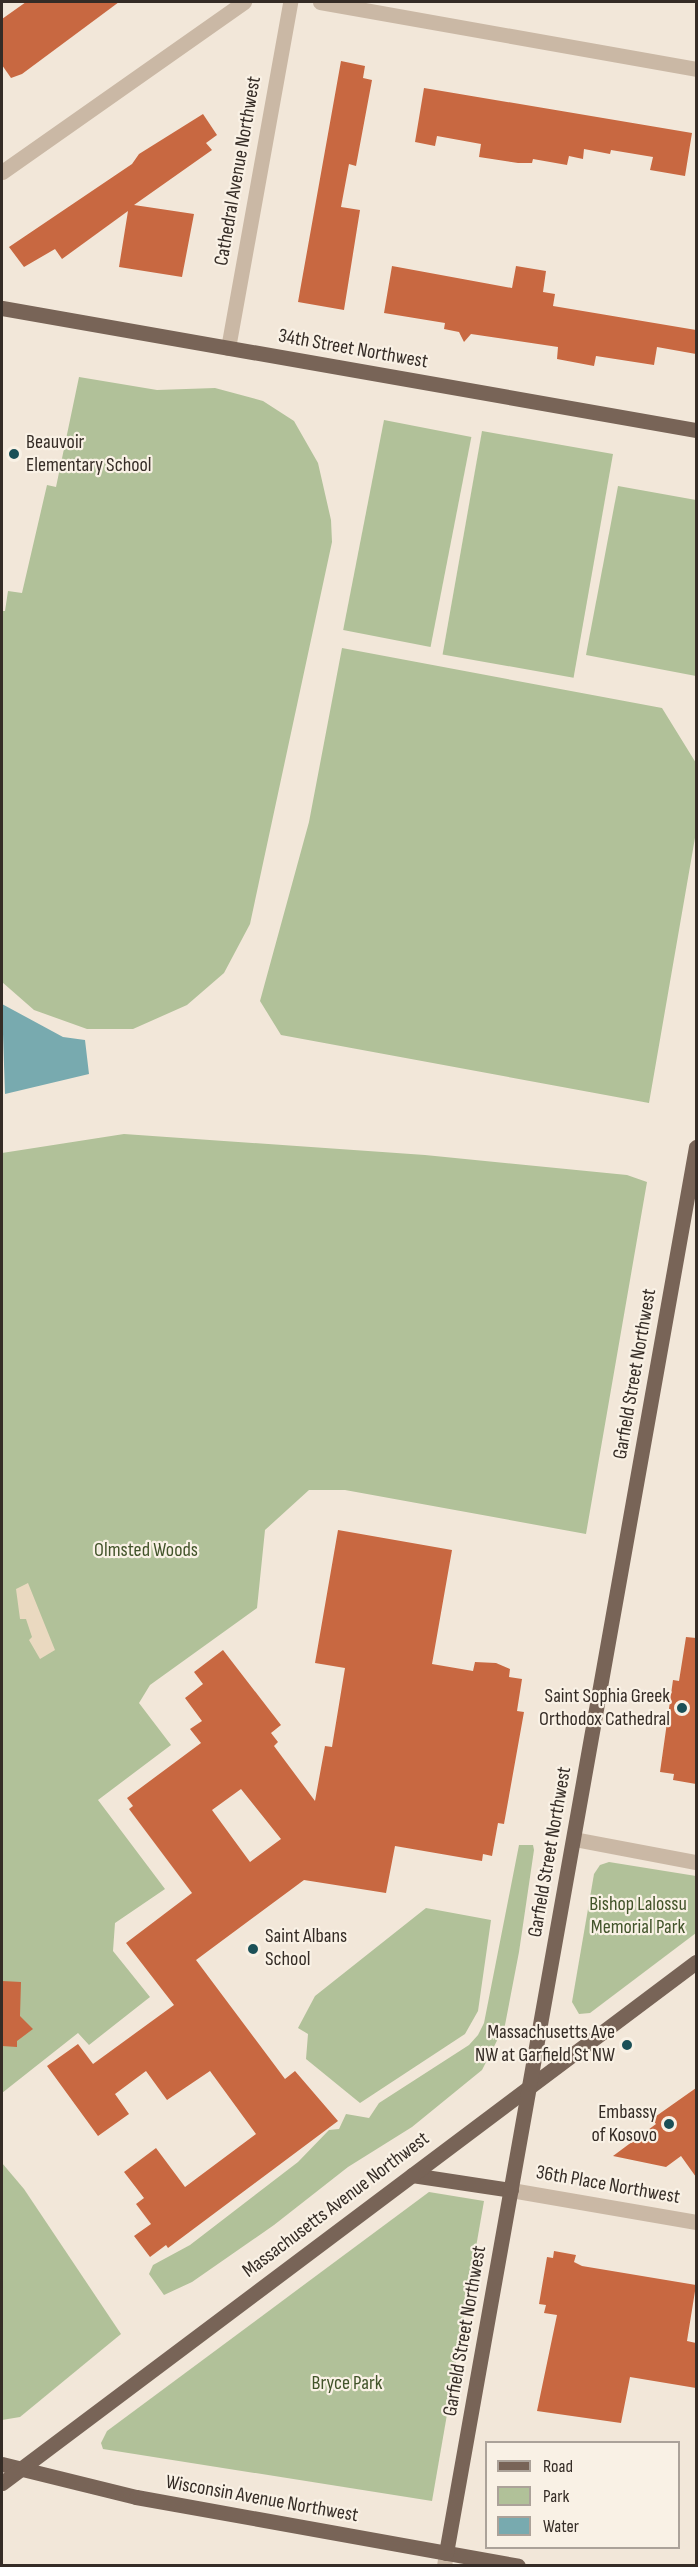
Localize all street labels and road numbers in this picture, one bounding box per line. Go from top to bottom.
street label: Cathedral Avenue Northwest [210,74,266,268]
street label: 34th Street Northwest [276,324,430,374]
street label: Garfield Street Northwest [608,1287,662,1461]
street label: Garfield Street Northwest [523,1765,577,1939]
street label: Massachusetts Avenue Northwest [238,2127,434,2283]
street label: 36th Place Northwest [534,2161,682,2209]
street label: Garfield Street Northwest [438,2244,492,2418]
street label: Wisconsin Avenue Northwest [164,2470,360,2528]

